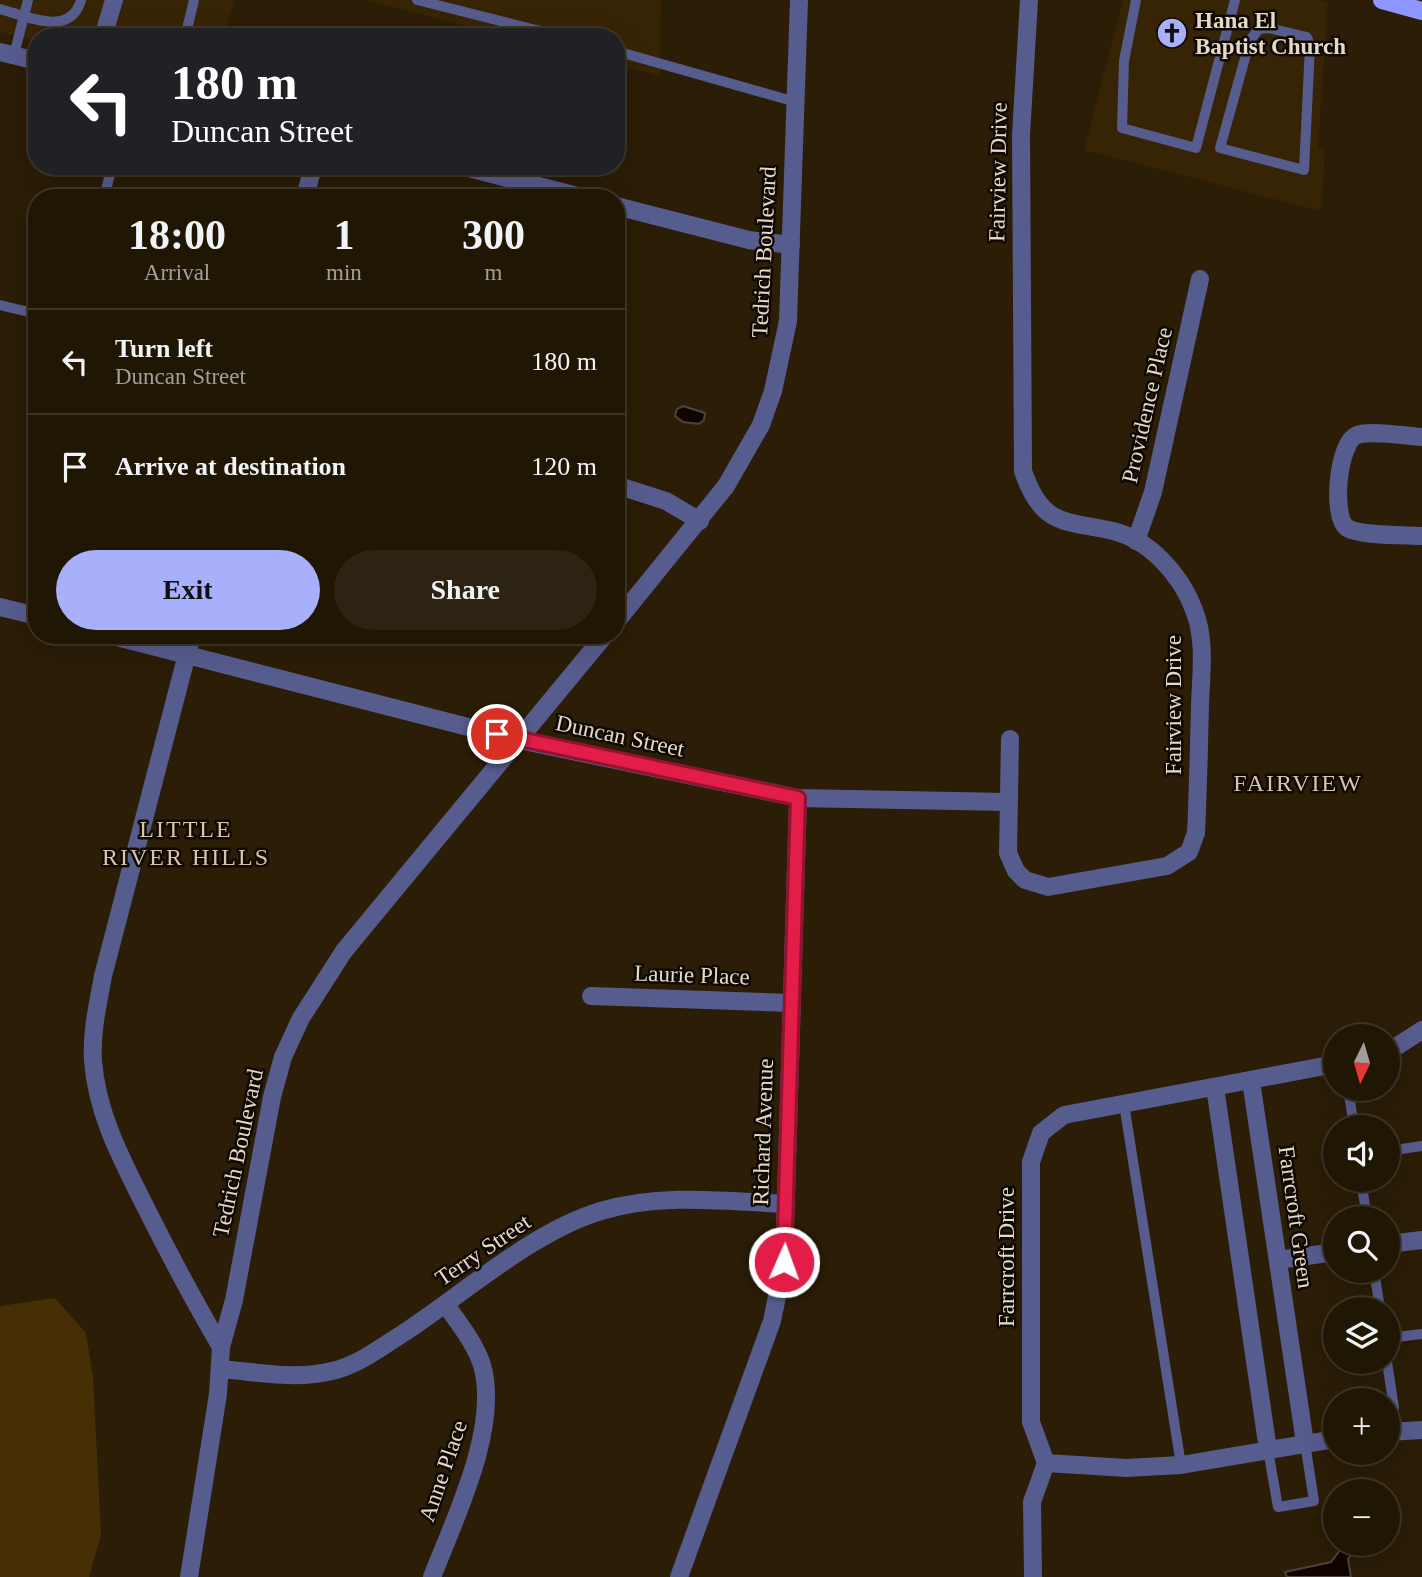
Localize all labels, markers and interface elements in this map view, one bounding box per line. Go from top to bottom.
place label: Hana El Baptist Church [1195,8,1346,59]
church icon: Hana El Baptist Church [1155,16,1189,50]
text: 180 m [171,55,298,110]
icon: left [56,56,147,147]
street label: Fairview Drive [984,102,1012,242]
text: Duncan Street [171,113,353,149]
street label: Tedrich Boulevard [747,165,781,338]
text: 18:00 [128,212,226,258]
text: 1 [333,212,354,258]
text: 300 [462,212,525,258]
text: Arrival [144,260,210,285]
text: min [326,260,362,285]
text: m [484,260,502,285]
street label: Providence Place [1117,325,1177,485]
text: Turn left [115,334,213,363]
icon: left [56,343,94,381]
text: 180 m [531,347,597,376]
text: Duncan Street [115,364,246,389]
icon: arrive [56,448,94,486]
text: Arrive at destination [115,452,346,481]
text: 120 m [531,452,597,481]
button: Exit [56,550,320,630]
button: Share [334,550,597,630]
street label: Fairview Drive [1161,635,1186,775]
pin [467,704,527,764]
street label: Duncan Street [553,710,687,762]
icon: arrive [478,715,516,753]
district label: FAIRVIEW [1233,770,1363,796]
district label: LITTLE RIVER HILLS [102,816,270,870]
street label: Laurie Place [634,960,750,990]
north arrow [1323,1024,1400,1101]
map controls [1323,1024,1400,1556]
street label: Richard Avenue [748,1058,778,1206]
street label: Tedrich Boulevard [208,1066,268,1239]
button: sound [1323,1115,1400,1192]
street label: Farrcroft Green [1274,1144,1318,1290]
street label: Farrcroft Drive [994,1187,1019,1327]
button: search [1323,1206,1400,1283]
street label: Terry Street [431,1209,536,1291]
position arrow [747,1225,821,1299]
button: layers [1323,1297,1400,1374]
button: + [1323,1388,1400,1465]
street label: Anne Place [414,1417,472,1525]
button: − [1323,1479,1400,1556]

